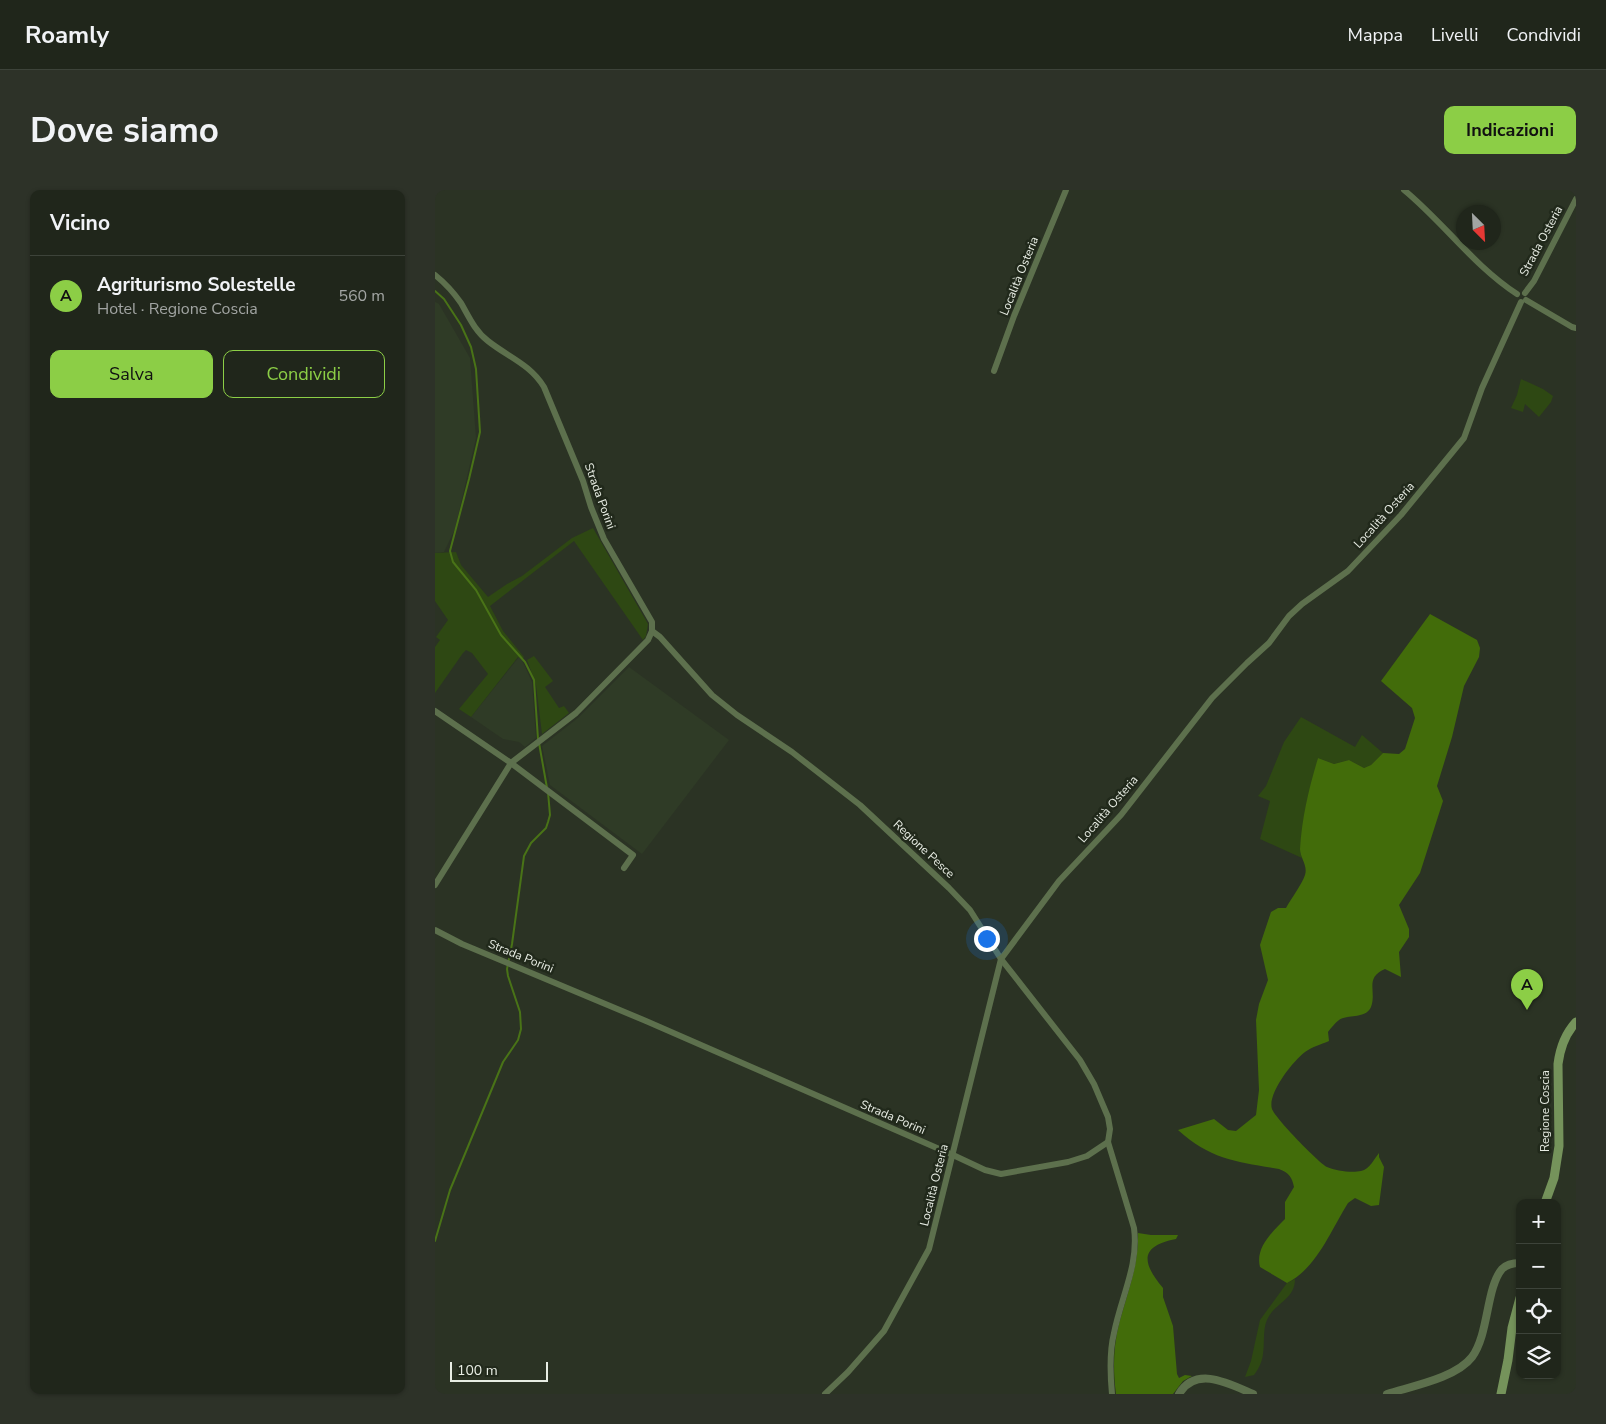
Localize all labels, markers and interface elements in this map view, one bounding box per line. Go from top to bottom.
text: Roamly [25,19,109,51]
text: Mappa [1348,23,1403,47]
text: Livelli [1431,23,1478,47]
text: Condividi [1506,23,1581,47]
button: Indicazioni [1444,106,1576,154]
text: Dove siamo [30,107,219,154]
street label: Strada Osteria [1516,203,1566,279]
north arrow [1456,205,1501,250]
text: Vicino [50,209,110,237]
street label: Località Osteria [996,234,1042,318]
text: Agriturismo Solestelle [97,272,296,298]
text: A [60,285,72,307]
text: 560 m [338,285,385,307]
text: Hotel · Regione Coscia [97,298,258,320]
button: Salva [50,350,213,398]
button: Condividi [223,350,385,398]
street label: Strada Porini [581,461,619,531]
street label: Località Osteria [1350,478,1418,552]
street label: Località Osteria [1074,772,1142,846]
street label: Regione Pesce [890,816,958,882]
your location [974,926,1000,952]
street label: Strada Porini [486,936,556,976]
pin: A [1511,969,1543,1010]
street label: Regione Coscia [1537,1070,1553,1152]
street label: Strada Porini [858,1096,928,1138]
street label: Località Osteria [916,1142,952,1228]
map controls [1516,1199,1561,1379]
button: + [1516,1199,1561,1244]
button: − [1516,1244,1561,1289]
button: locate [1516,1289,1561,1334]
button: layers [1516,1334,1561,1379]
scale bar [450,1359,547,1382]
text: 100 m [457,1361,498,1380]

